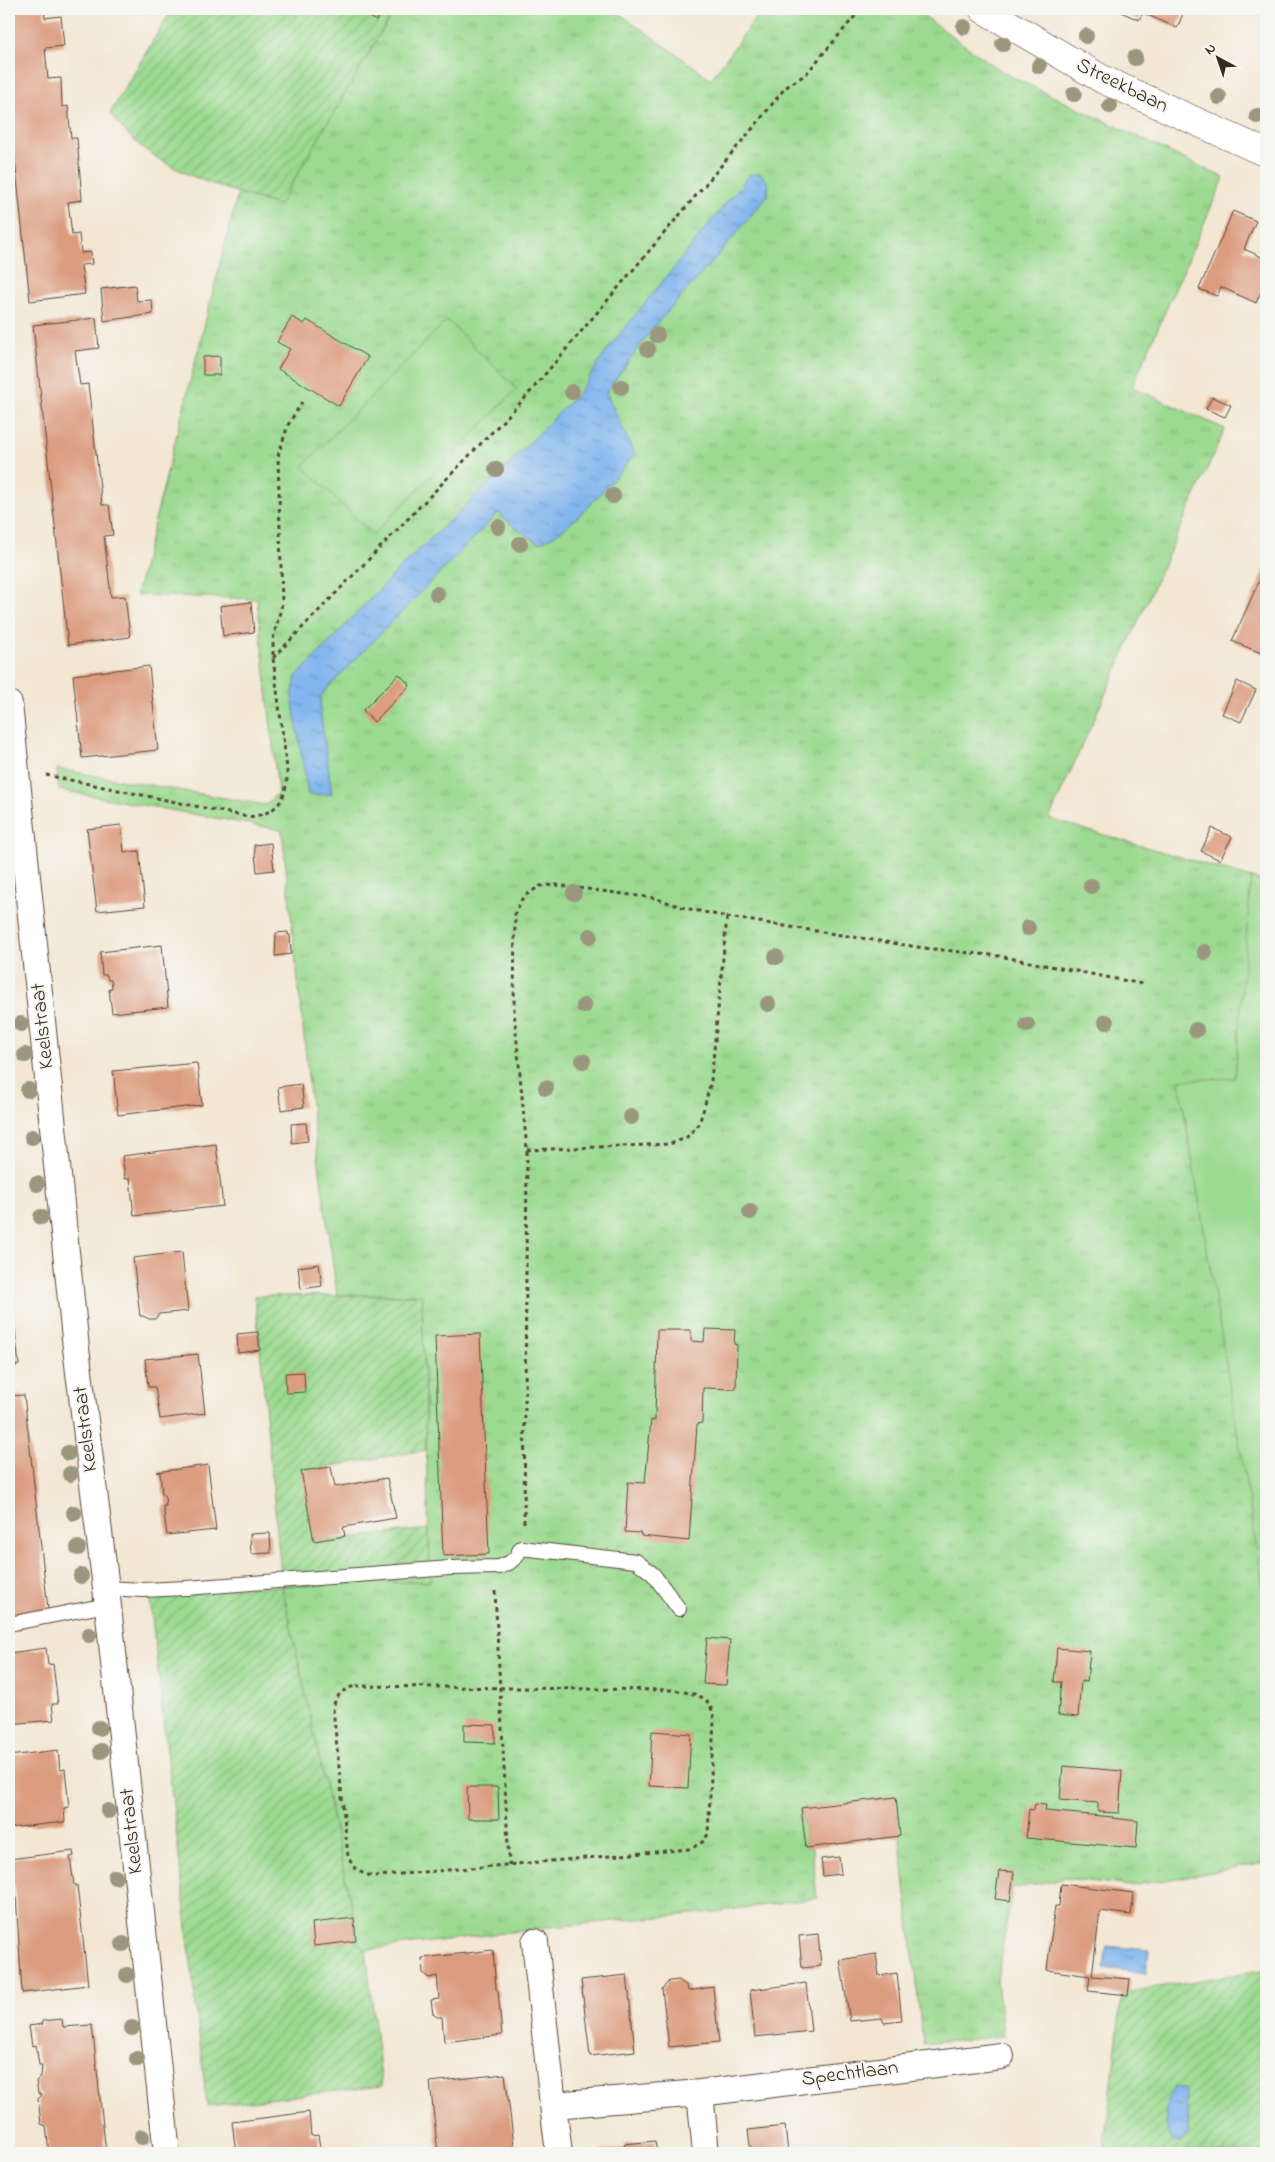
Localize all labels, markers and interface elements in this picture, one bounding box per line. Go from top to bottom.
north arrow [1192,32,1242,82]
text: N [1200,38,1221,60]
street label: Streekbaan [1071,51,1173,121]
street label: Keelstraat [24,981,62,1071]
street label: Keelstraat [66,1384,106,1474]
street label: Keelstraat [113,1786,151,1876]
street label: Spechtlaan [800,2053,900,2095]

